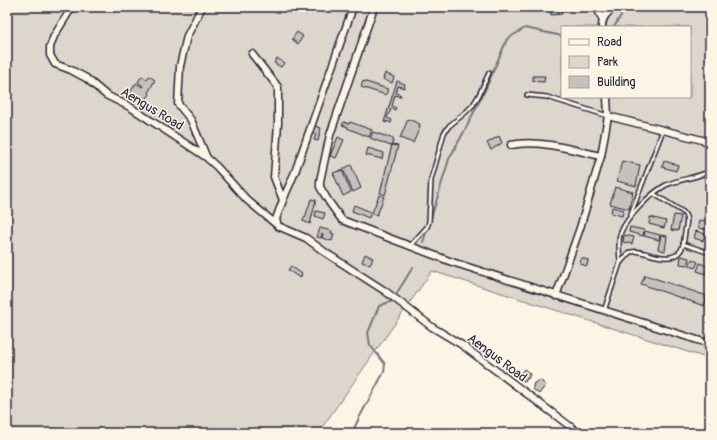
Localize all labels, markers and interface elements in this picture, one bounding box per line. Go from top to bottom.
legend [561,26,691,98]
text: Road [597,35,622,50]
text: Park [597,55,618,70]
text: Building [597,75,636,90]
street label: Aengus Road [118,84,186,134]
street label: Aengus Road [464,330,530,386]

